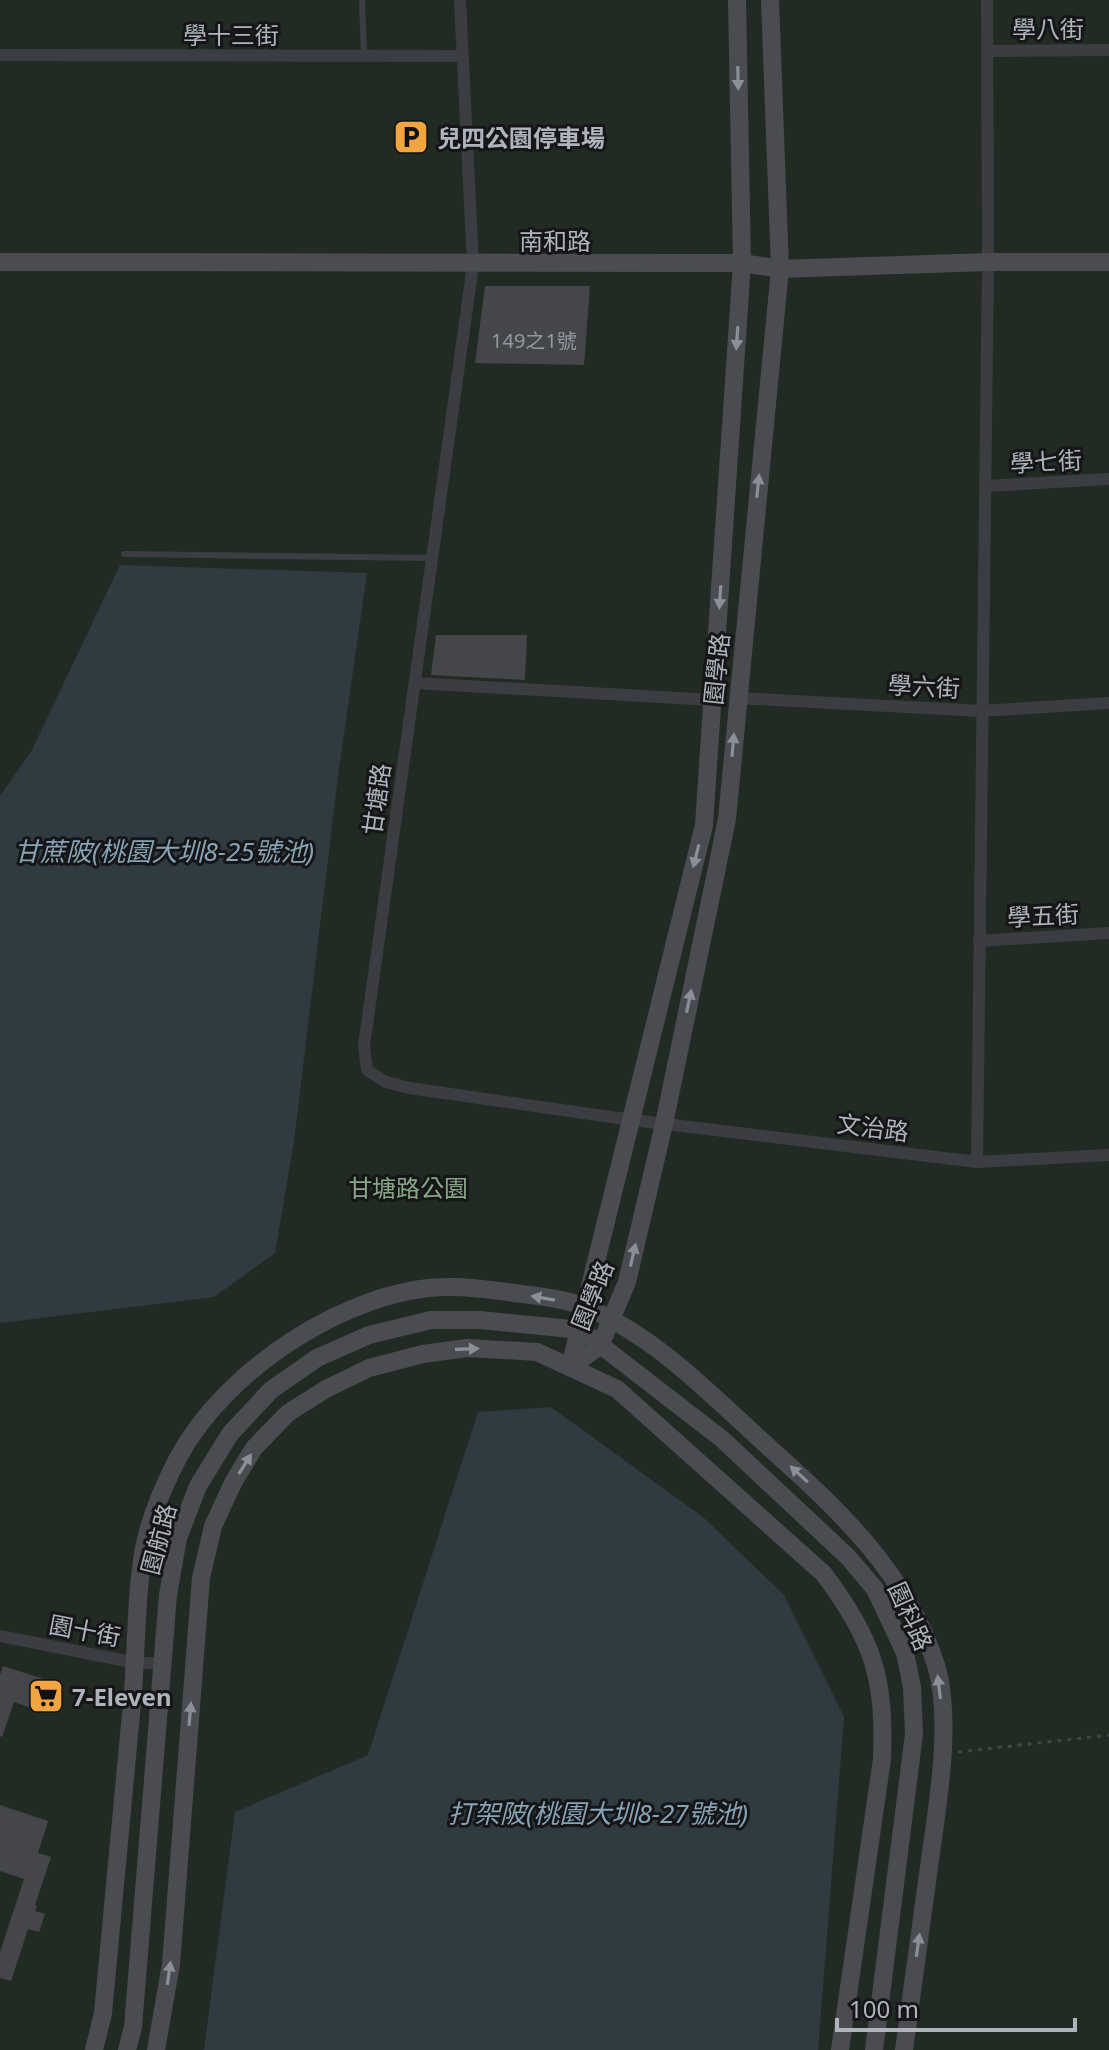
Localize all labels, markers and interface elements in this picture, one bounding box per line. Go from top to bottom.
street label: 學八街 [1012,12,1084,45]
street label: 學十三街 [183,18,279,51]
one-way arrow [732,66,745,91]
parking icon: 兒四公園停車場 [392,118,430,156]
place label: 兒四公園停車場 [437,121,605,154]
street label: 南和路 [519,224,591,257]
one-way arrow [730,326,743,351]
house number: 149之1號 [491,327,577,354]
street label: 學七街 [1009,443,1083,479]
one-way arrow [752,473,765,498]
one-way arrow [713,585,726,610]
street label: 園學路 [696,631,736,707]
street label: 學六街 [887,668,961,704]
one-way arrow [727,732,740,757]
street label: 甘塘路 [355,761,397,837]
water label: 甘蔗陂(桃園大圳8-25號池) [14,833,314,869]
one-way arrow [690,843,702,868]
street label: 學五街 [1006,897,1080,933]
one-way arrow [683,988,696,1013]
street label: 文治路 [835,1106,911,1148]
park label: 甘塘路公園 [348,1171,468,1204]
one-way arrow [627,1242,640,1267]
street label: 園學路 [563,1255,621,1335]
one-way arrow [531,1291,556,1303]
one-way arrow [455,1343,480,1356]
one-way arrow [237,1453,251,1475]
one-way arrow [790,1466,809,1484]
street label: 園航路 [133,1500,183,1578]
street label: 園科路 [881,1576,941,1656]
street label: 園十街 [47,1607,123,1653]
one-way arrow [933,1674,946,1699]
supermarket icon: 7-Eleven [27,1677,65,1715]
place label: 7-Eleven [72,1680,171,1713]
one-way arrow [184,1701,197,1726]
water label: 打架陂(桃園大圳8-27號池) [448,1795,748,1831]
one-way arrow [912,1932,925,1957]
one-way arrow [163,1960,176,1985]
scale bar [837,1982,1075,2032]
text: 100 m [849,1992,919,2025]

